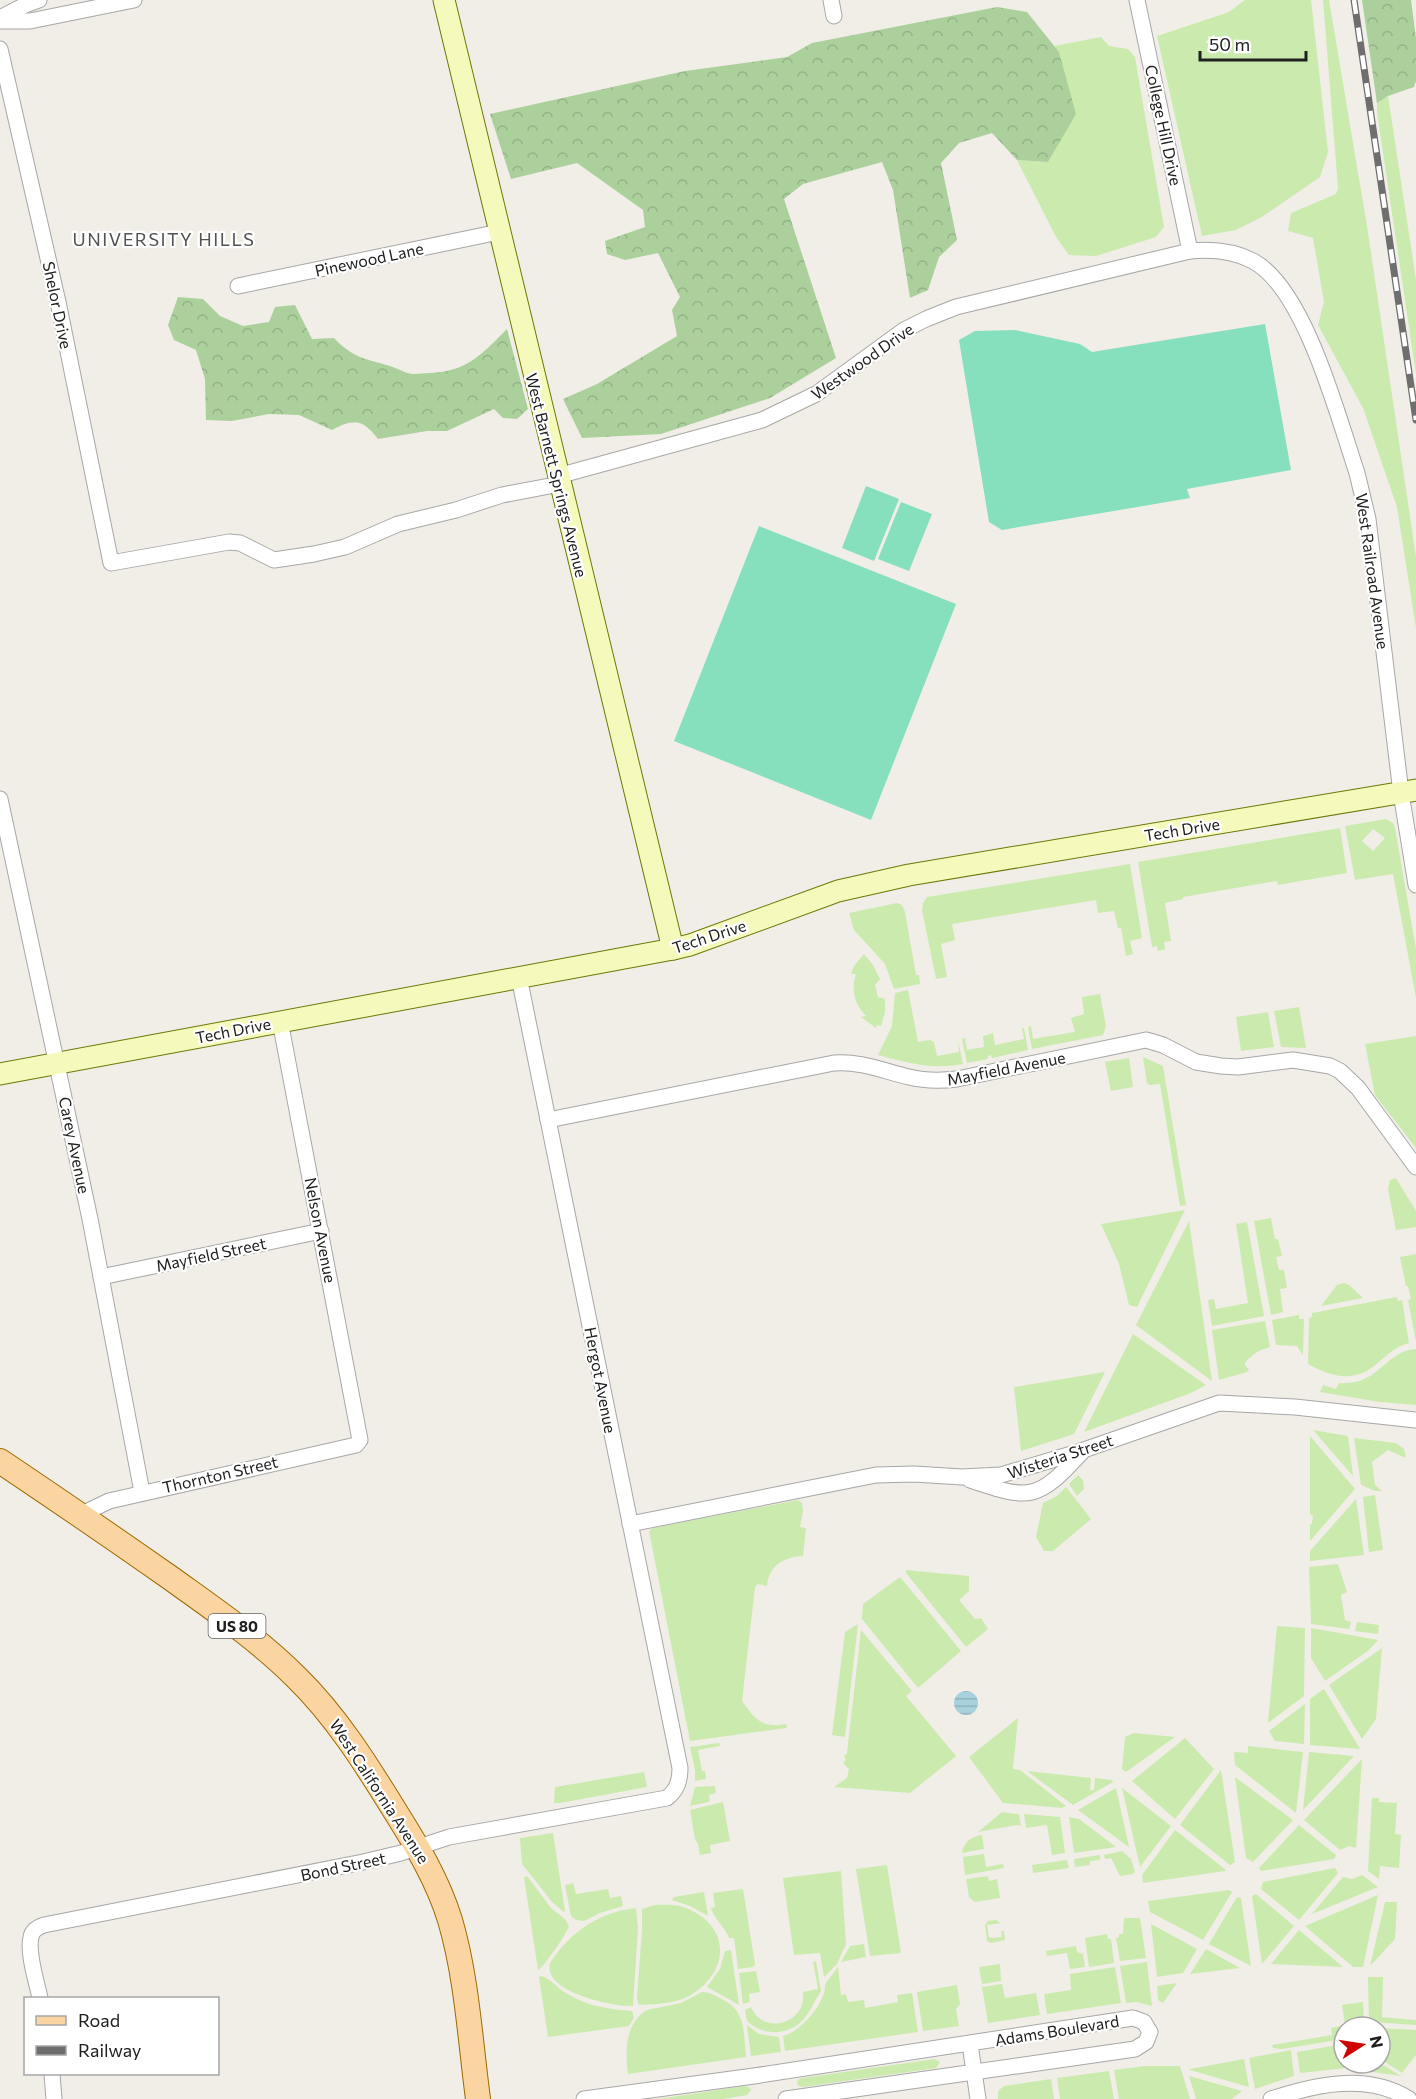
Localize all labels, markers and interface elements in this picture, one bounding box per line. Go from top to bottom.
scale bar [1200,24,1306,62]
text: 50 m [1209,33,1250,55]
street label: College Hill Drive [1142,63,1186,187]
district label: UNIVERSITY HILLS [73,228,255,250]
street label: Pinewood Lane [313,238,425,280]
street label: Shelor Drive [39,260,77,350]
street label: Westwood Drive [807,319,917,403]
street label: West Barnett Springs Avenue [522,371,592,579]
street label: West Railroad Avenue [1353,492,1393,650]
street label: Tech Drive [1143,814,1221,844]
street label: Tech Drive [670,915,748,957]
street label: Tech Drive [194,1013,272,1047]
street label: Mayfield Avenue [945,1047,1067,1089]
street label: Carey Avenue [55,1095,95,1195]
street label: Nelson Avenue [301,1176,341,1284]
street label: Mayfield Street [154,1233,268,1275]
street label: Hergot Avenue [581,1325,621,1435]
street label: Wisteria Street [1005,1430,1116,1482]
street label: Thornton Street [160,1451,280,1497]
road number: US 80 [208,1614,266,1638]
street label: West California Avenue [326,1715,434,1867]
street label: Bond Street [299,1848,388,1884]
legend [24,1997,219,2075]
text: Road [78,2009,120,2031]
street label: Adams Boulevard [994,2011,1120,2049]
north arrow [1332,2015,1392,2075]
text: N [1367,2034,1388,2050]
text: Railway [78,2039,141,2061]

